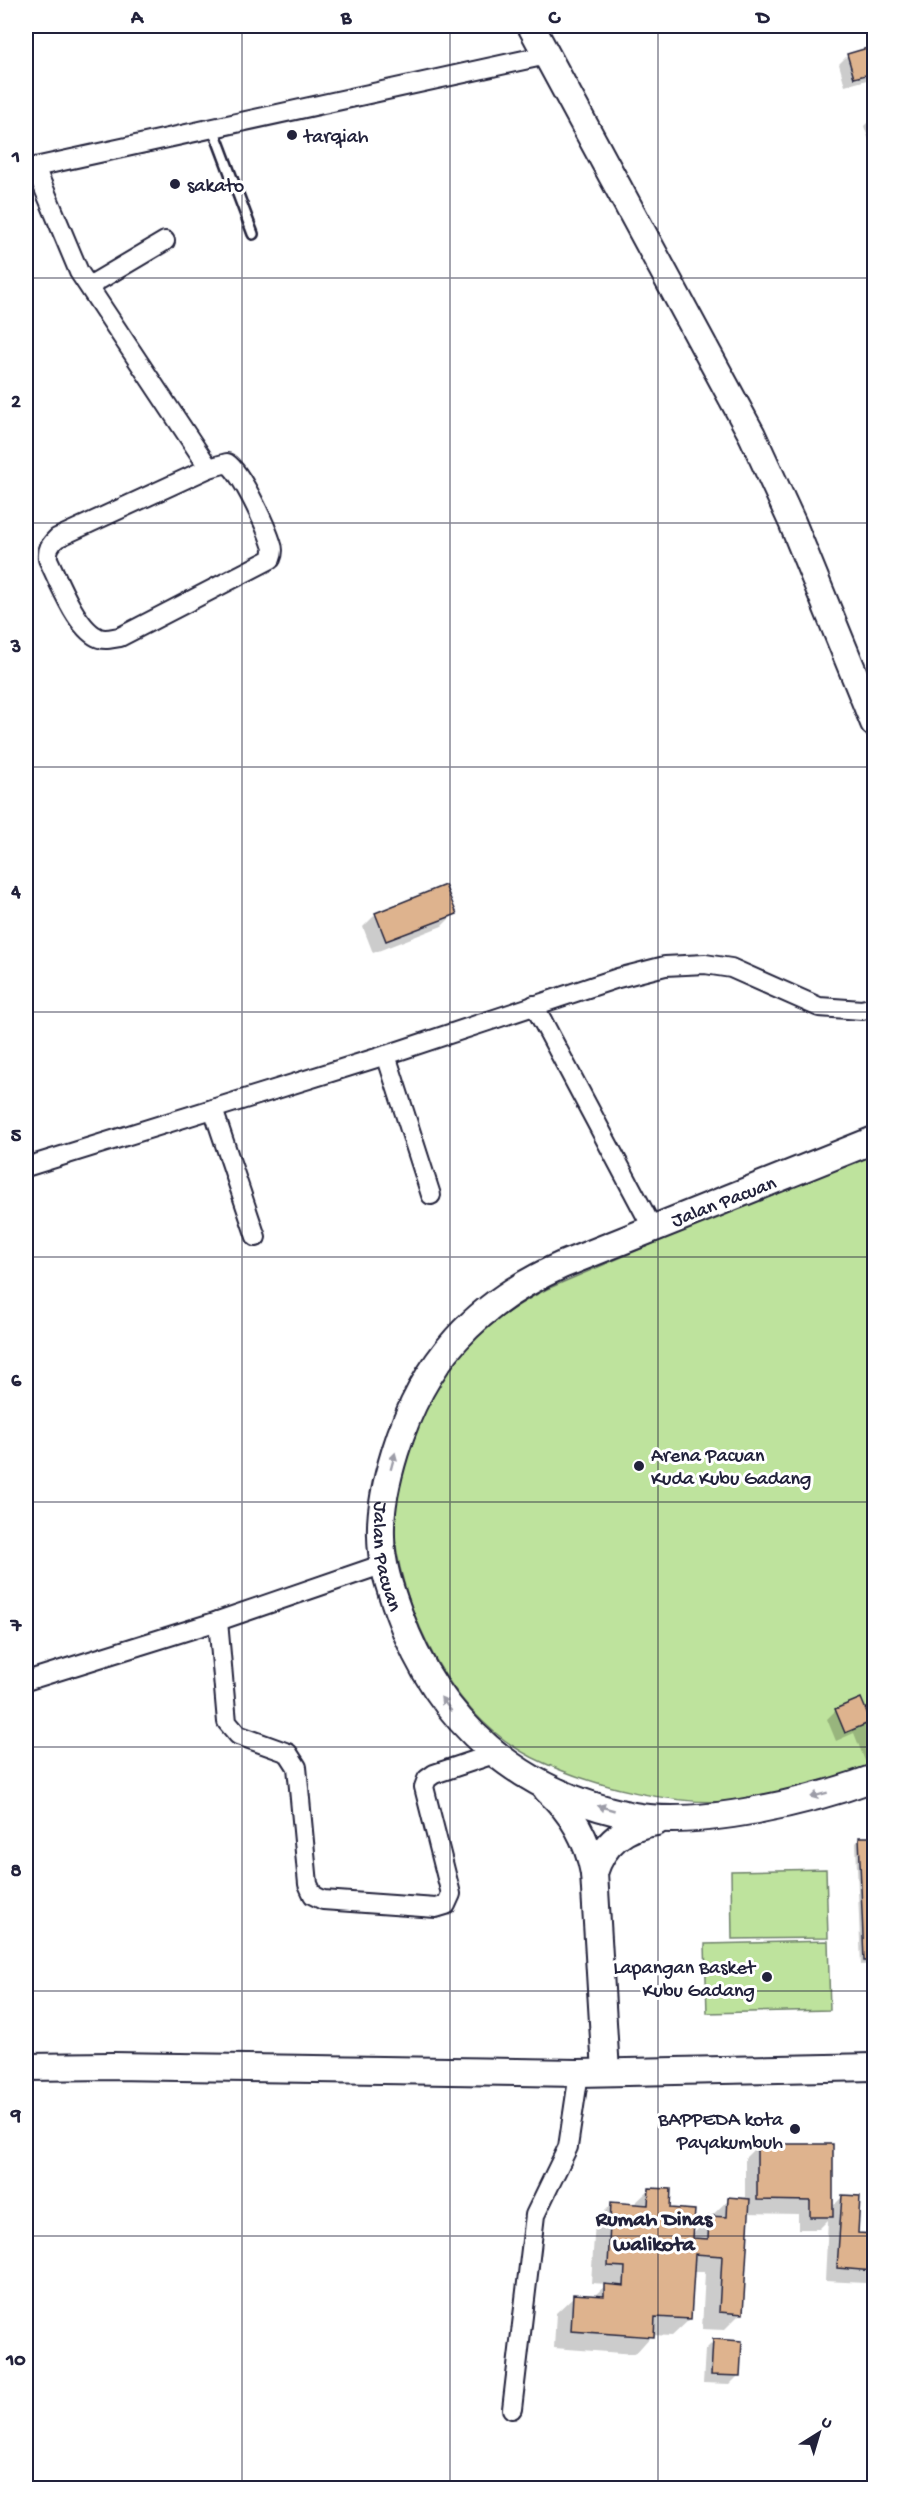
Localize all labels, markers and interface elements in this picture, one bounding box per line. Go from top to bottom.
text: A [130,8,145,31]
text: B [340,8,352,31]
text: C [548,8,562,31]
text: D [754,8,770,31]
place label: tarqiah [302,127,369,150]
marker: tarqiah [285,128,299,142]
text: 1 [11,147,20,170]
place label: sakato [187,176,244,199]
marker: sakato [168,177,182,191]
text: 2 [11,392,21,415]
text: 3 [10,637,21,660]
text: 4 [10,882,21,905]
text: 5 [11,1126,22,1149]
street label: Jalan Pacuan [669,1173,780,1234]
text: 6 [11,1371,22,1394]
place label: Arena Pacuan Kuda Kubu Gadang [651,1446,811,1492]
one-way arrow [388,1452,398,1470]
marker: Arena Pacuan Kuda Kubu Gadang [632,1459,646,1473]
street label: Jalan Pacuan [366,1500,405,1615]
text: 7 [10,1616,23,1639]
one-way arrow [440,1696,452,1712]
one-way arrow [809,1791,827,1800]
one-way arrow [597,1803,615,1812]
text: 8 [11,1861,22,1884]
place label: Lapangan Basket Kubu Gadang [613,1958,757,2004]
marker: Lapangan Basket Kubu Gadang [760,1970,774,1984]
text: 9 [10,2106,21,2129]
place label: BAPPEDA kota Payakumbuh [657,2110,784,2156]
marker: BAPPEDA kota Payakumbuh [788,2122,802,2136]
district label: Rumah Dinas walikota [595,2208,714,2259]
text: 10 [5,2350,26,2373]
north arrow [789,2403,849,2463]
text: U [817,2413,836,2435]

